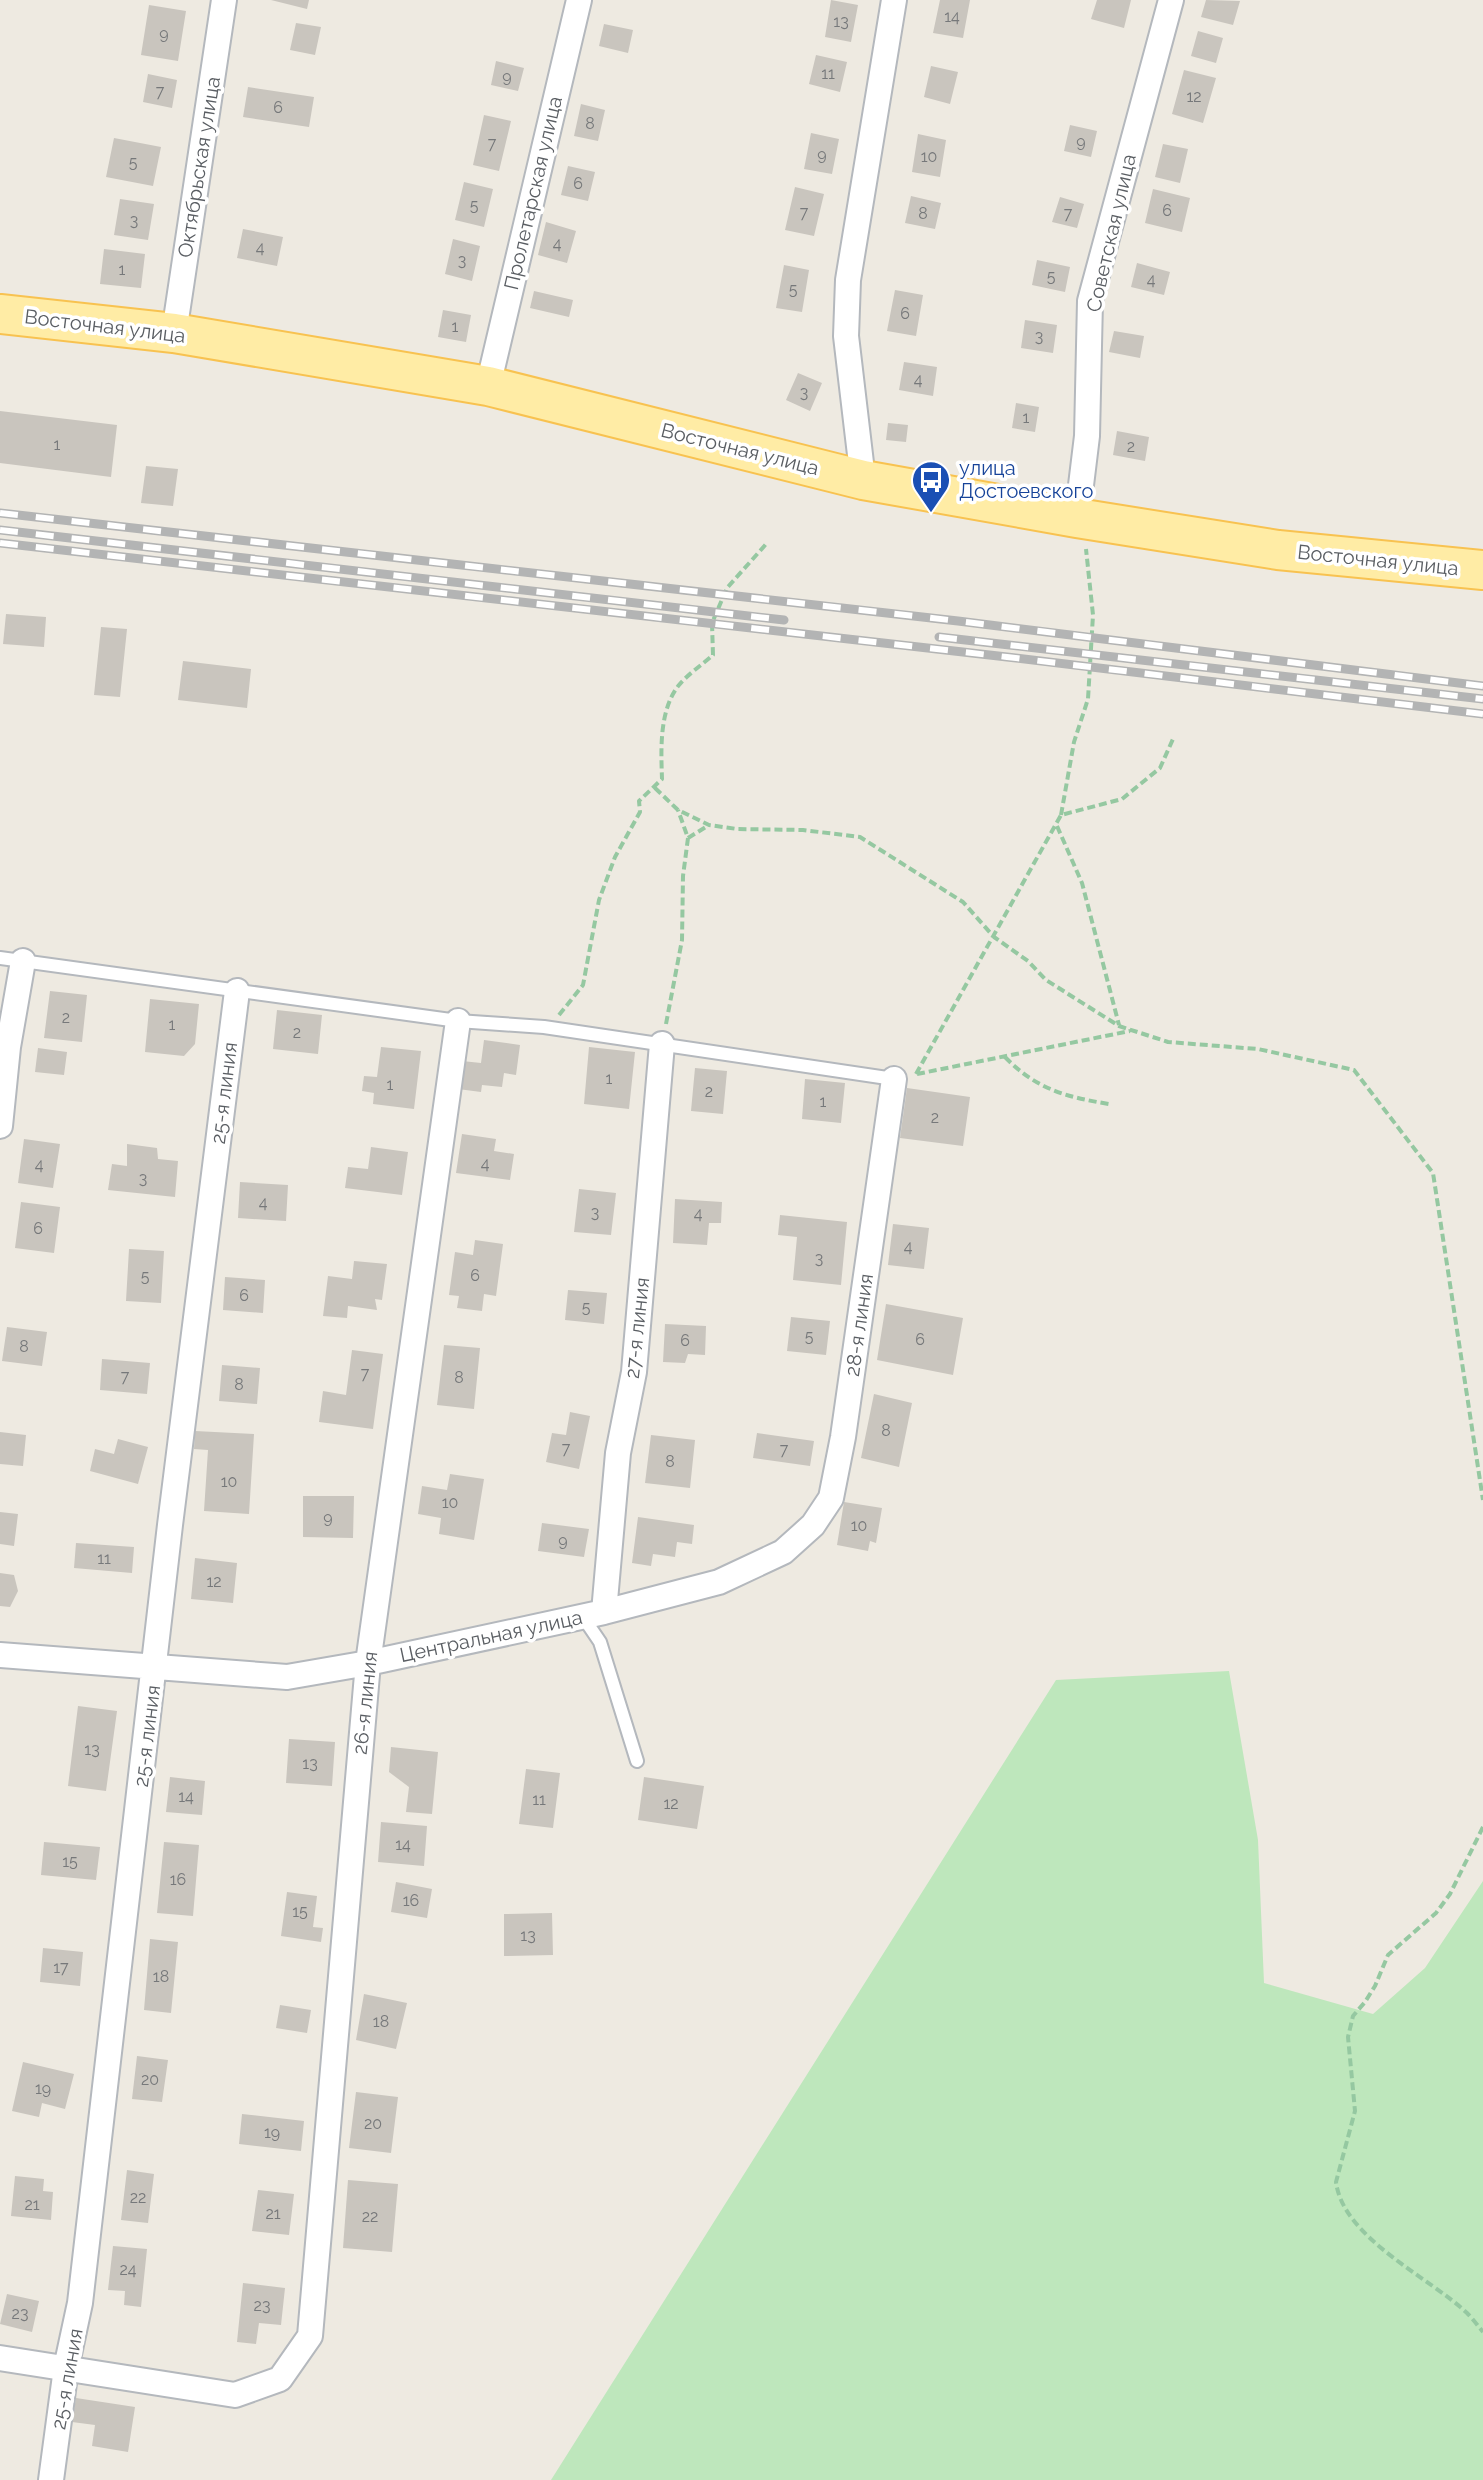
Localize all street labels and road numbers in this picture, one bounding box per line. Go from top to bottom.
street label: Октябрьская улица [173,75,225,259]
street label: Пролетарская улица [499,94,567,292]
street label: Советская улица [1081,152,1141,314]
street label: Восточная улица [23,304,187,348]
street label: Восточная улица [658,418,822,480]
street label: Восточная улица [1296,540,1460,580]
street label: 25-я линия [206,1041,242,1145]
street label: 28-я линия [840,1272,878,1378]
street label: 27-я линия [620,1276,654,1380]
street label: Центральная улица [398,1605,584,1667]
street label: 26-я линия [348,1650,382,1756]
street label: 25-я линия [129,1684,165,1788]
street label: 25-я линия [46,2327,88,2431]

